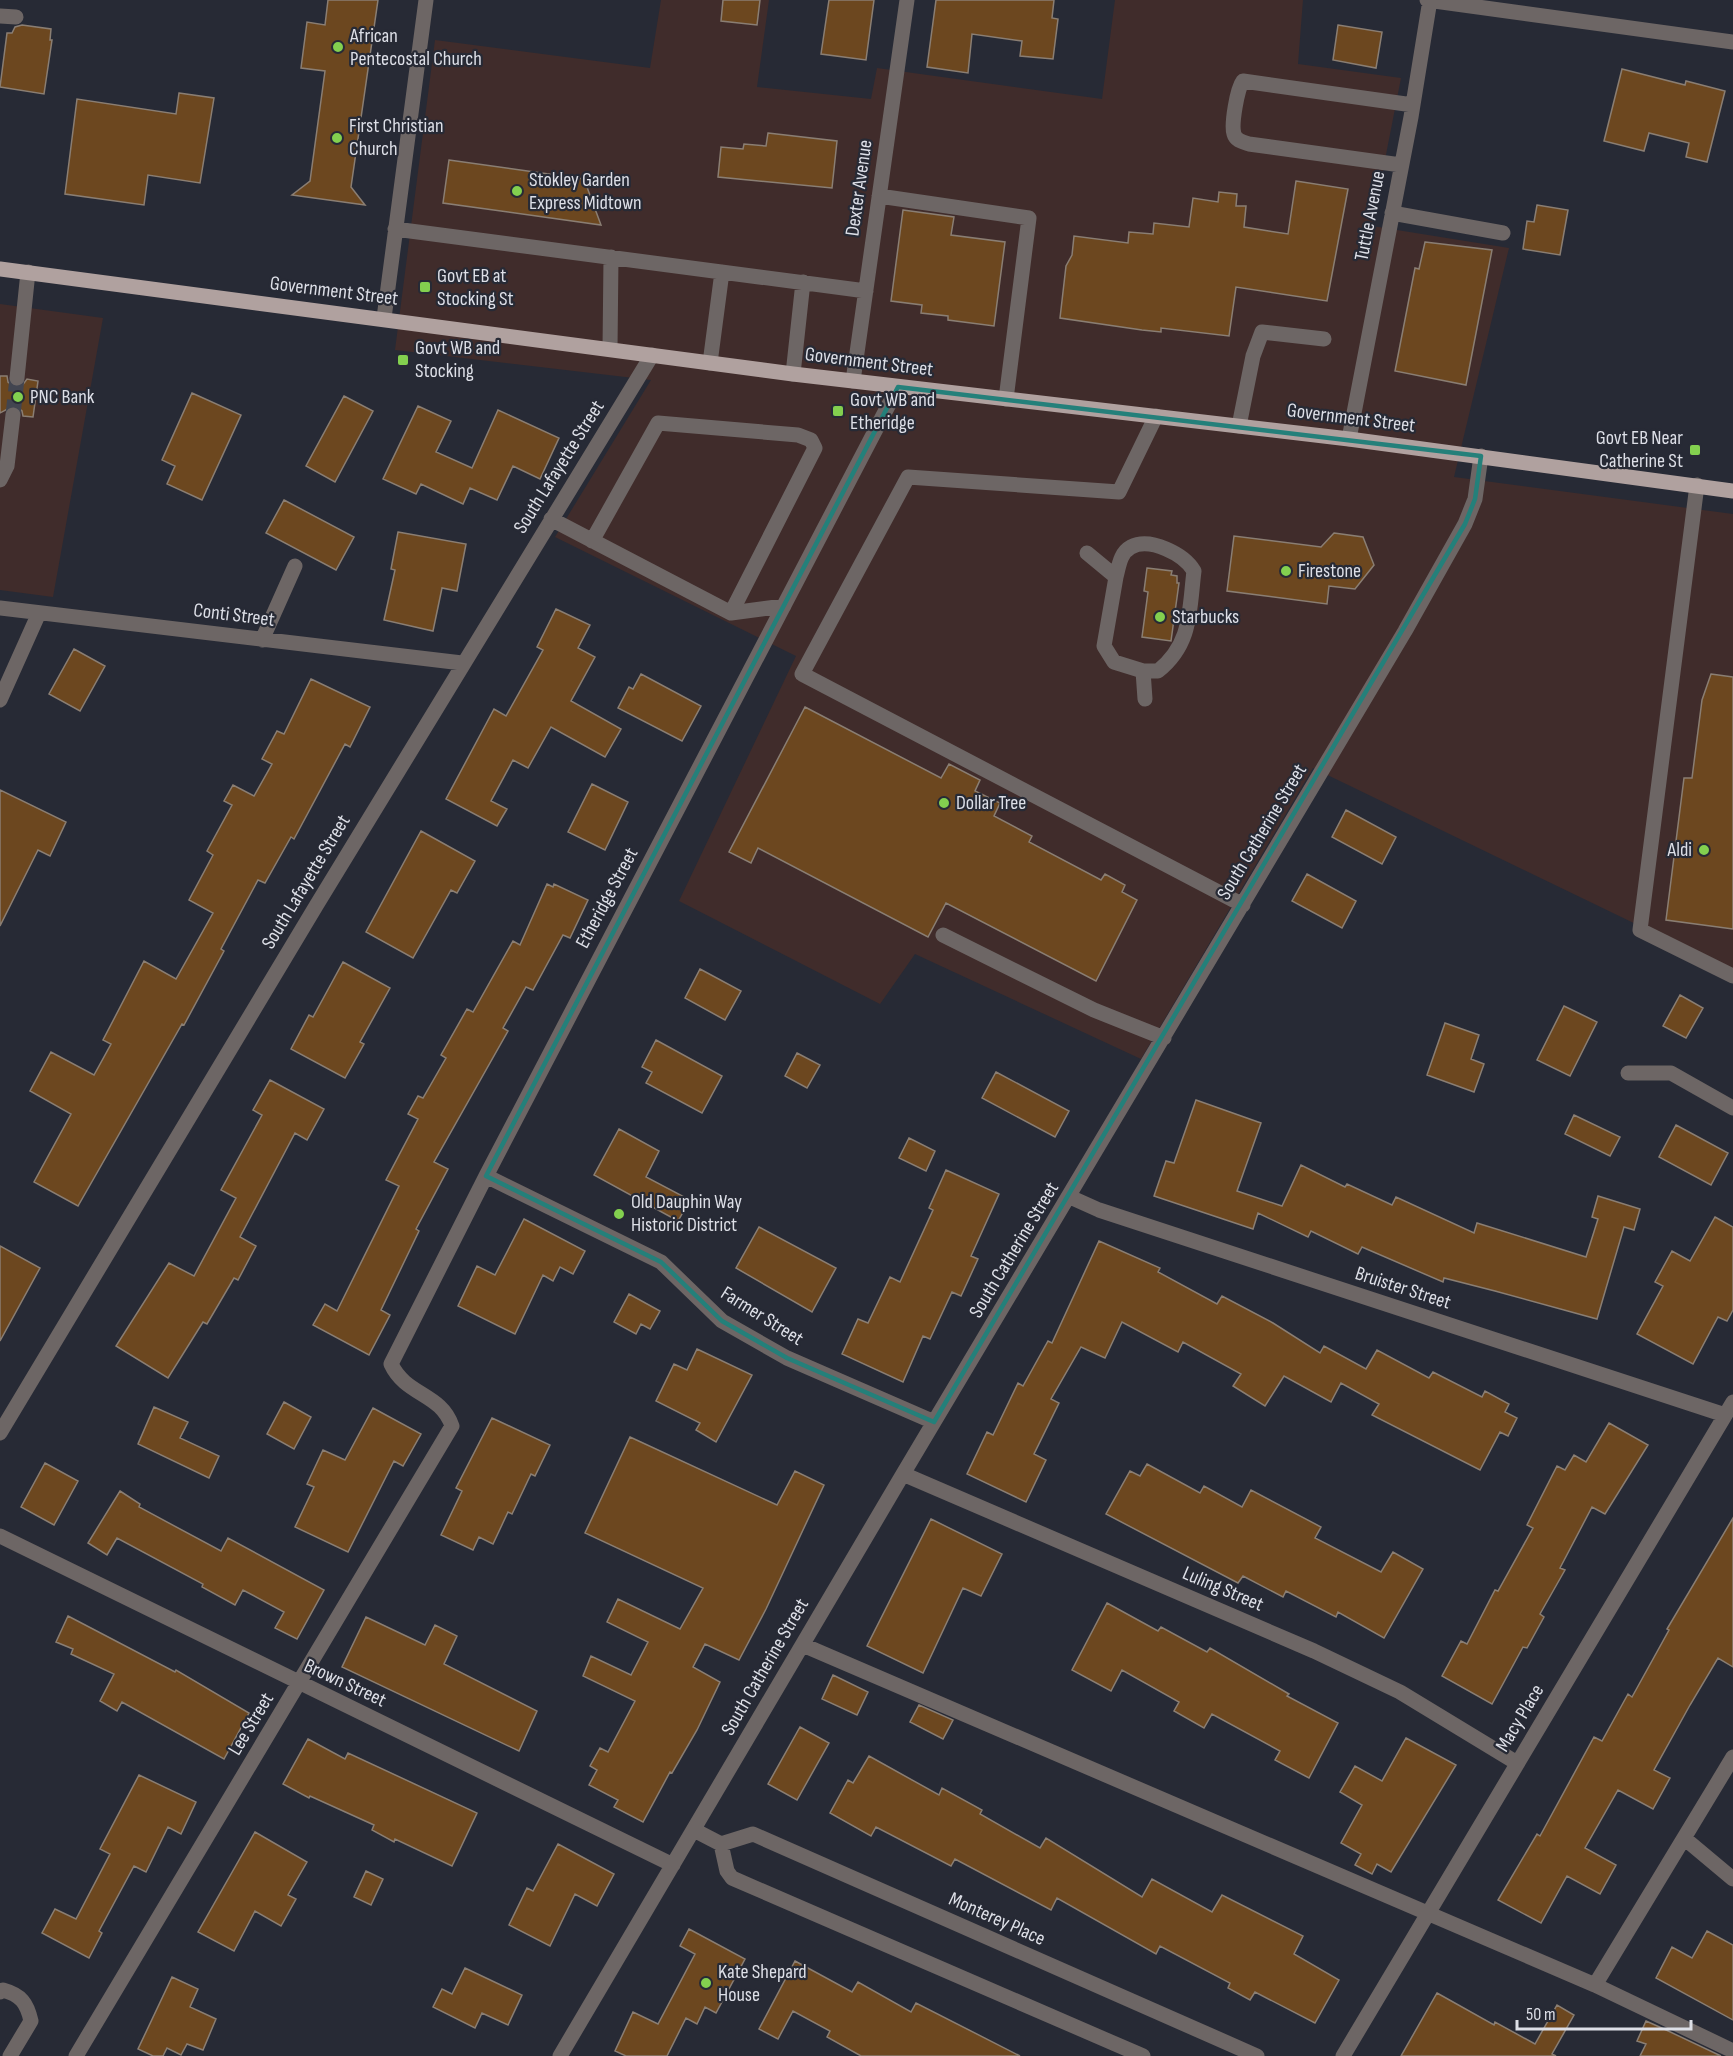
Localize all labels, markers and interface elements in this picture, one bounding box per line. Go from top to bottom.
place label: African Pentecostal Church [349,24,482,71]
marker: African Pentecostal Church [331,40,345,54]
place label: First Christian Church [349,114,443,161]
marker: First Christian Church [330,131,344,145]
street label: Dexter Avenue [840,138,878,238]
place label: Stokley Garden Express Midtown [529,168,642,215]
street label: Tuttle Avenue [1350,169,1390,263]
marker: Stokley Garden Express Midtown [510,184,524,198]
place label: Govt EB at Stocking St [437,264,514,311]
street label: Government Street [268,271,400,311]
marker: Govt EB at Stocking St [418,280,432,294]
place label: Govt WB and Stocking [415,336,500,383]
street label: Government Street [803,342,935,382]
marker: Govt WB and Stocking [396,353,410,367]
place label: PNC Bank [30,385,95,409]
place label: Govt WB and Etheridge [850,388,935,435]
marker: PNC Bank [11,390,25,404]
street label: South Lafayette Street [508,396,610,538]
street label: Government Street [1285,398,1417,438]
marker: Govt WB and Etheridge [831,404,845,418]
place label: Govt EB Near Catherine St [1596,426,1683,473]
marker: Govt EB Near Catherine St [1688,443,1702,457]
place label: Firestone [1298,559,1361,583]
marker: Firestone [1279,564,1293,578]
street label: Conti Street [192,598,276,632]
place label: Starbucks [1172,605,1239,629]
marker: Starbucks [1153,610,1167,624]
street label: South Catherine Street [1212,760,1312,904]
place label: Dollar Tree [956,791,1026,815]
marker: Dollar Tree [937,796,951,810]
street label: South Lafayette Street [257,811,355,953]
place label: Aldi [1666,838,1692,862]
marker: Aldi [1697,843,1711,857]
street label: Etheridge Street [571,844,643,952]
street label: South Catherine Street [964,1178,1064,1322]
place label: Old Dauphin Way Historic District [631,1190,742,1237]
marker: Old Dauphin Way Historic District [612,1207,626,1221]
street label: Bruister Street [1352,1261,1454,1315]
street label: Farmer Street [716,1281,808,1351]
street label: Luling Street [1179,1561,1267,1617]
street label: South Catherine Street [716,1594,814,1740]
street label: Brown Street [300,1654,390,1712]
street label: Macy Place [1491,1680,1549,1756]
street label: Lee Street [223,1688,279,1760]
street label: Monterey Place [945,1887,1049,1951]
place label: Kate Shepard House [718,1960,807,2007]
marker: Kate Shepard House [699,1976,713,1990]
scale bar [1517,1993,1691,2031]
text: 50 m [1526,2004,1556,2025]

